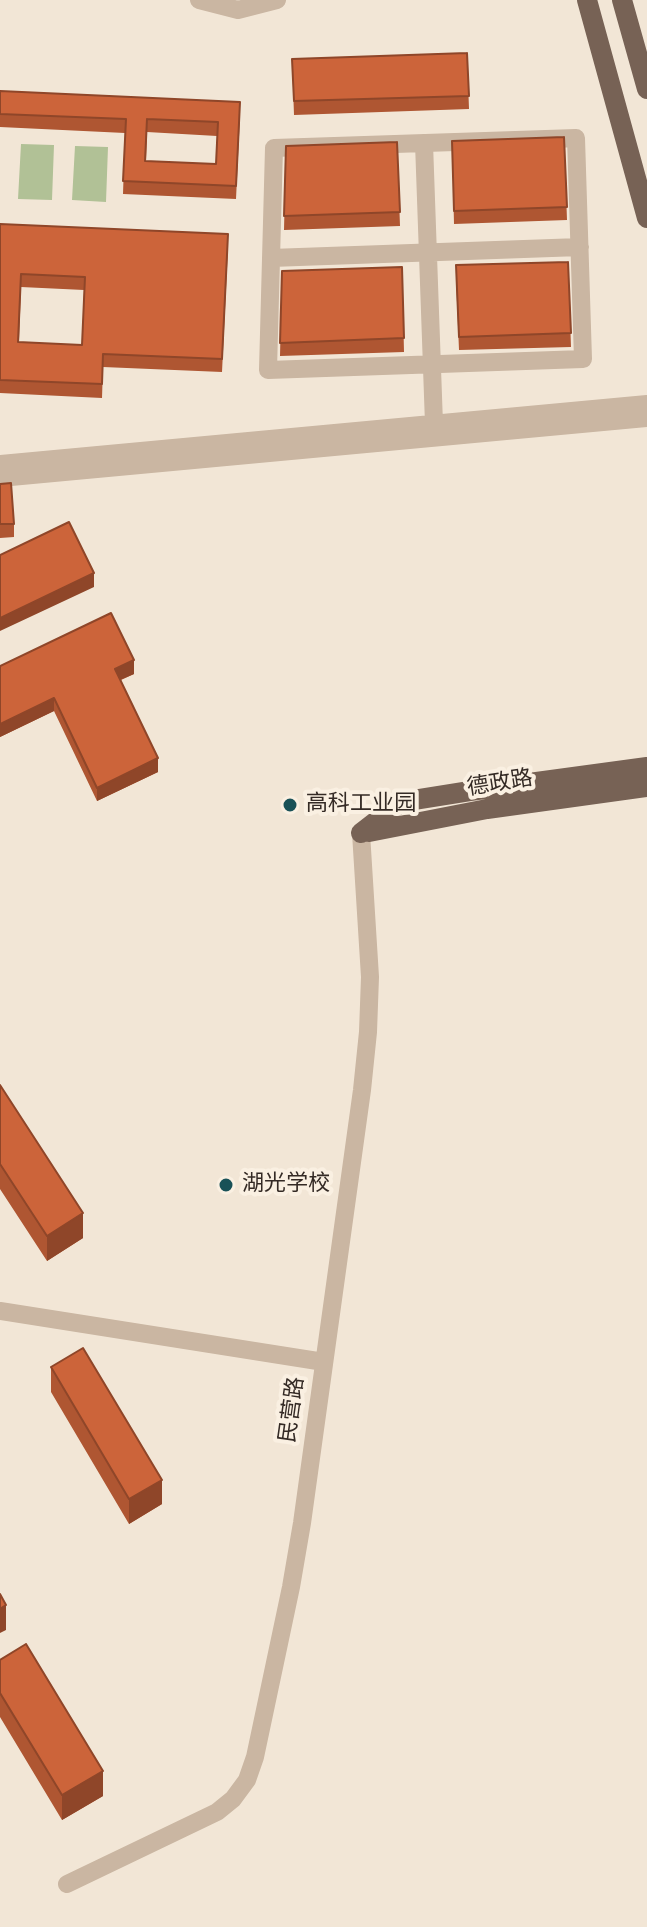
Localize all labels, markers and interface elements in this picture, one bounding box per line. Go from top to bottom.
street label: 德政路 [465,766,535,802]
place label: 高科工业园 [306,792,416,818]
marker: 高科工业园 [281,796,299,814]
place label: 湖光学校 [242,1172,330,1198]
marker: 湖光学校 [217,1176,235,1194]
street label: 民营路 [275,1375,311,1445]

